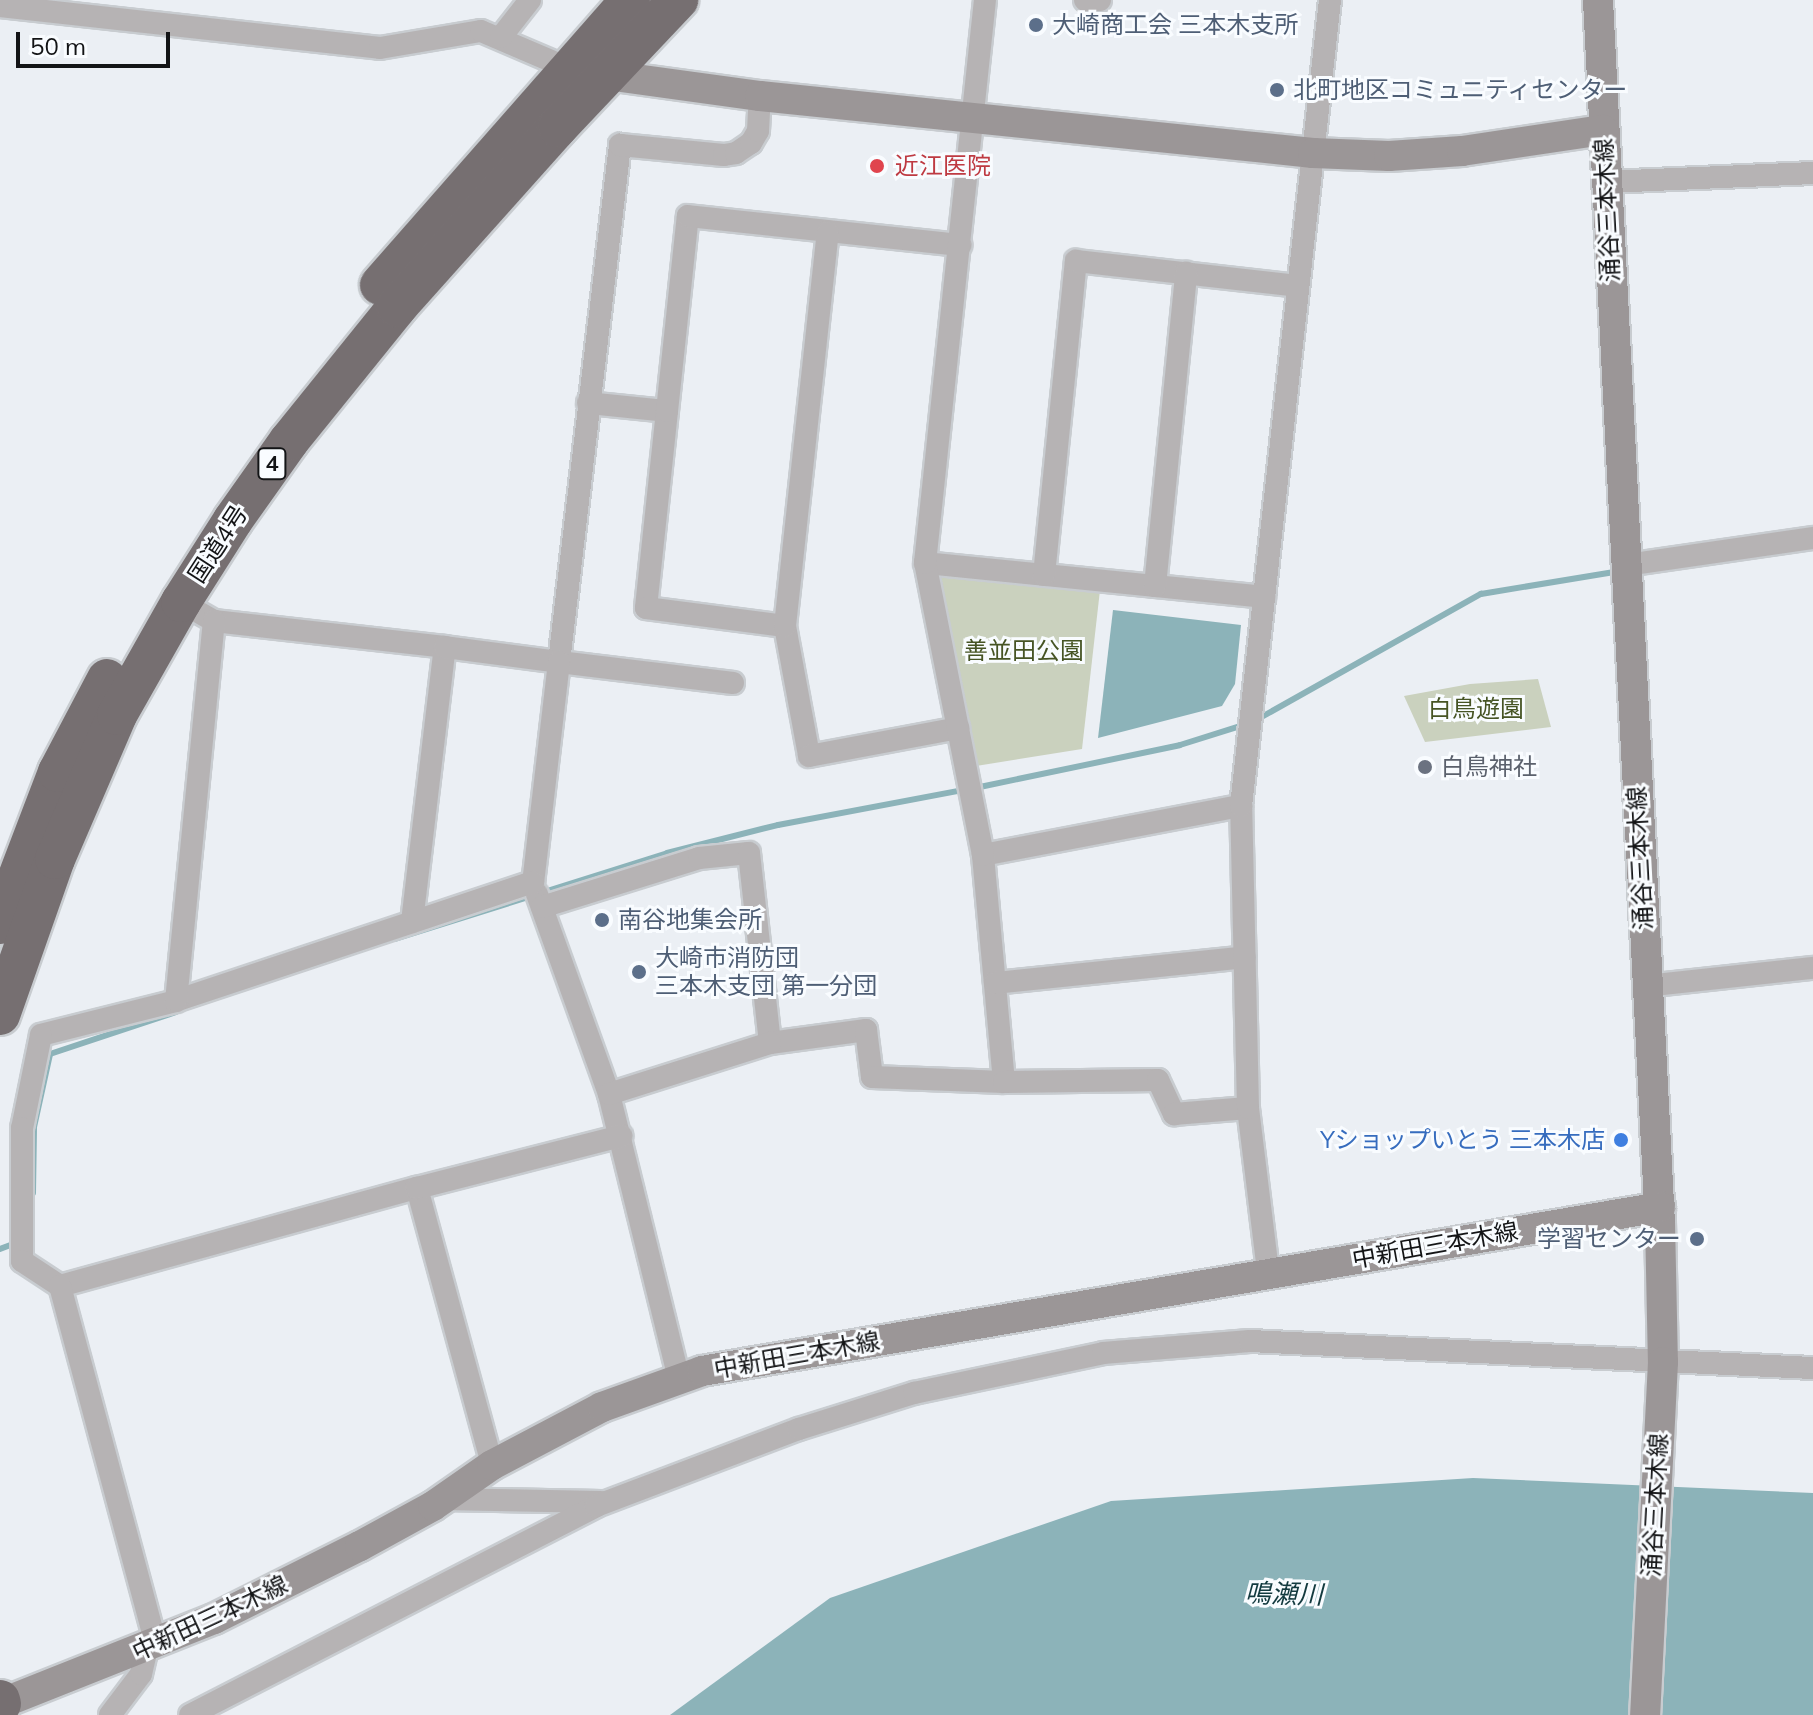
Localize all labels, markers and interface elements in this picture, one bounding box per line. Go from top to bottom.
place label: 大崎商工会 三本木支所 [1052,11,1298,39]
scale bar [20,16,174,66]
marker: 大崎商工会 三本木支所 [1027,16,1045,34]
text: 50 m [30,31,86,61]
place label: 北町地区コミュニティセンター [1293,76,1629,104]
marker: 北町地区コミュニティセンター [1268,81,1286,99]
street label: 涌谷三本木線 [1589,137,1625,283]
place label: 近江医院 [895,152,991,180]
marker: 近江医院 [866,155,888,177]
road number: 4 [256,446,288,482]
street label: 国道4号 [182,500,254,588]
park label: 善並田公園 [964,637,1084,665]
park label: 白鳥遊園 [1428,695,1524,723]
place label: 白鳥神社 [1441,753,1537,781]
marker: 白鳥神社 [1416,758,1434,776]
street label: 涌谷三本木線 [1622,785,1658,931]
place label: 南谷地集会所 [618,906,762,934]
marker: 南谷地集会所 [593,911,611,929]
place label: 大崎市消防団 三本木支団 第一分団 [655,944,877,1000]
marker: 大崎市消防団 三本木支団 第一分団 [630,963,648,981]
place label: Yショップいとう 三本木店 [1320,1126,1605,1154]
marker: Yショップいとう 三本木店 [1612,1131,1630,1149]
street label: 中新田三本木線 [1350,1216,1520,1274]
place label: 学習センター [1537,1225,1681,1253]
marker: 学習センター [1688,1230,1706,1248]
street label: 中新田三本木線 [712,1326,882,1384]
street label: 涌谷三本木線 [1637,1432,1673,1578]
street label: 中新田三本木線 [128,1569,292,1667]
water label: 鳴瀬川 [1245,1578,1323,1610]

